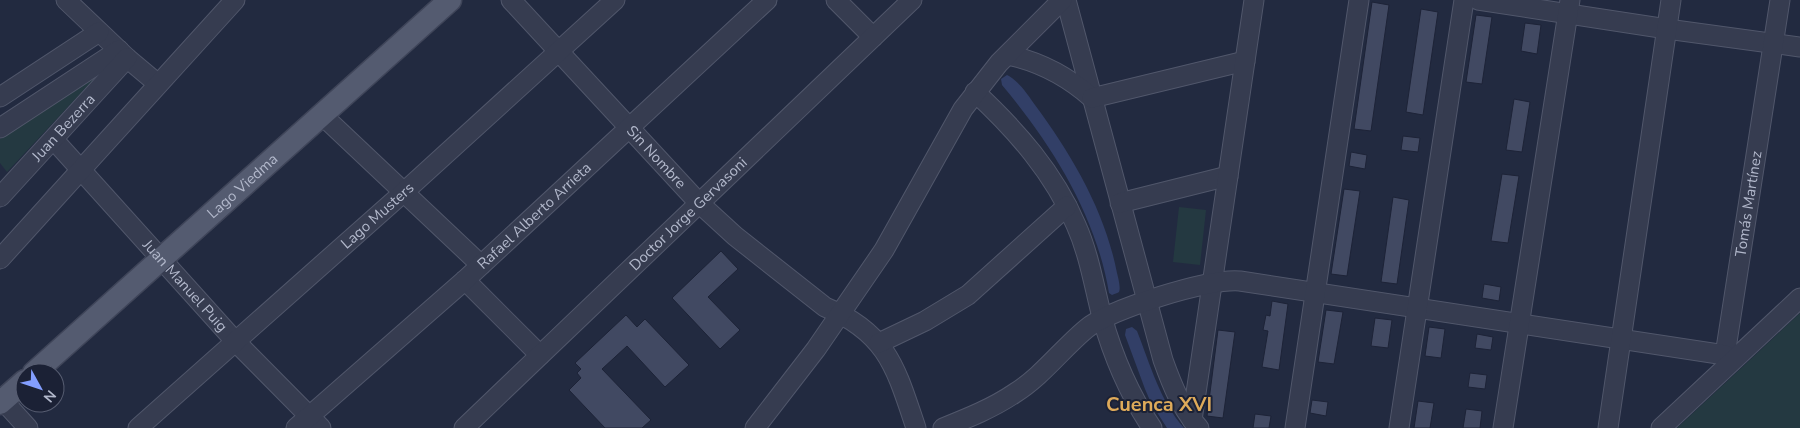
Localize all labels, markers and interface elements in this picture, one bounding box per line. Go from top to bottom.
street label: Juan Bezerra [27,89,100,167]
street label: Sin Nombre [622,121,691,193]
street label: Lago Viedma [203,149,282,223]
street label: Tomás Martínez [1730,150,1766,258]
street label: Doctor Jorge Gervasoni [625,153,752,275]
street label: Rafael Alberto Arrieta [473,158,596,274]
street label: Lago Musters [337,178,418,253]
street label: Juan Manuel Puig [138,234,232,336]
north arrow [15,363,65,413]
text: N [39,386,60,406]
district label: Cuenca XVI [1106,391,1212,418]

